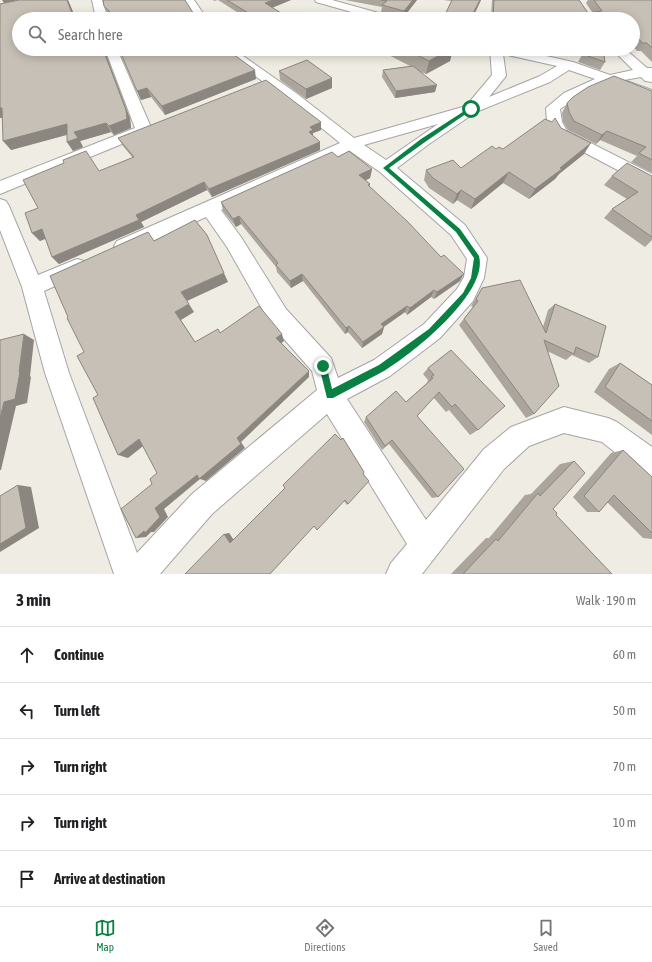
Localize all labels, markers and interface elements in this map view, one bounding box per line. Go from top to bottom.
search box [12,12,640,56]
icon: search [26,23,48,45]
text: Search here [58,26,123,43]
route start [462,100,480,118]
route end [314,357,332,375]
text: 3 min [16,590,51,610]
text: Walk · 190 m [576,593,636,608]
icon: ahead [16,644,38,666]
text: Continue [54,646,104,663]
text: 60 m [613,647,636,662]
icon: left [16,700,38,722]
text: Turn left [54,702,100,719]
text: 50 m [613,703,636,718]
icon: right [16,756,38,778]
text: Turn right [54,758,107,775]
text: 70 m [613,759,636,774]
icon: right [16,812,38,834]
text: Turn right [54,814,107,831]
text: 10 m [613,815,636,830]
icon: arrive [16,868,38,890]
text: Arrive at destination [54,870,165,887]
tab: Map [94,917,116,953]
tab: Directions [304,917,345,953]
tab: Saved [534,917,558,953]

